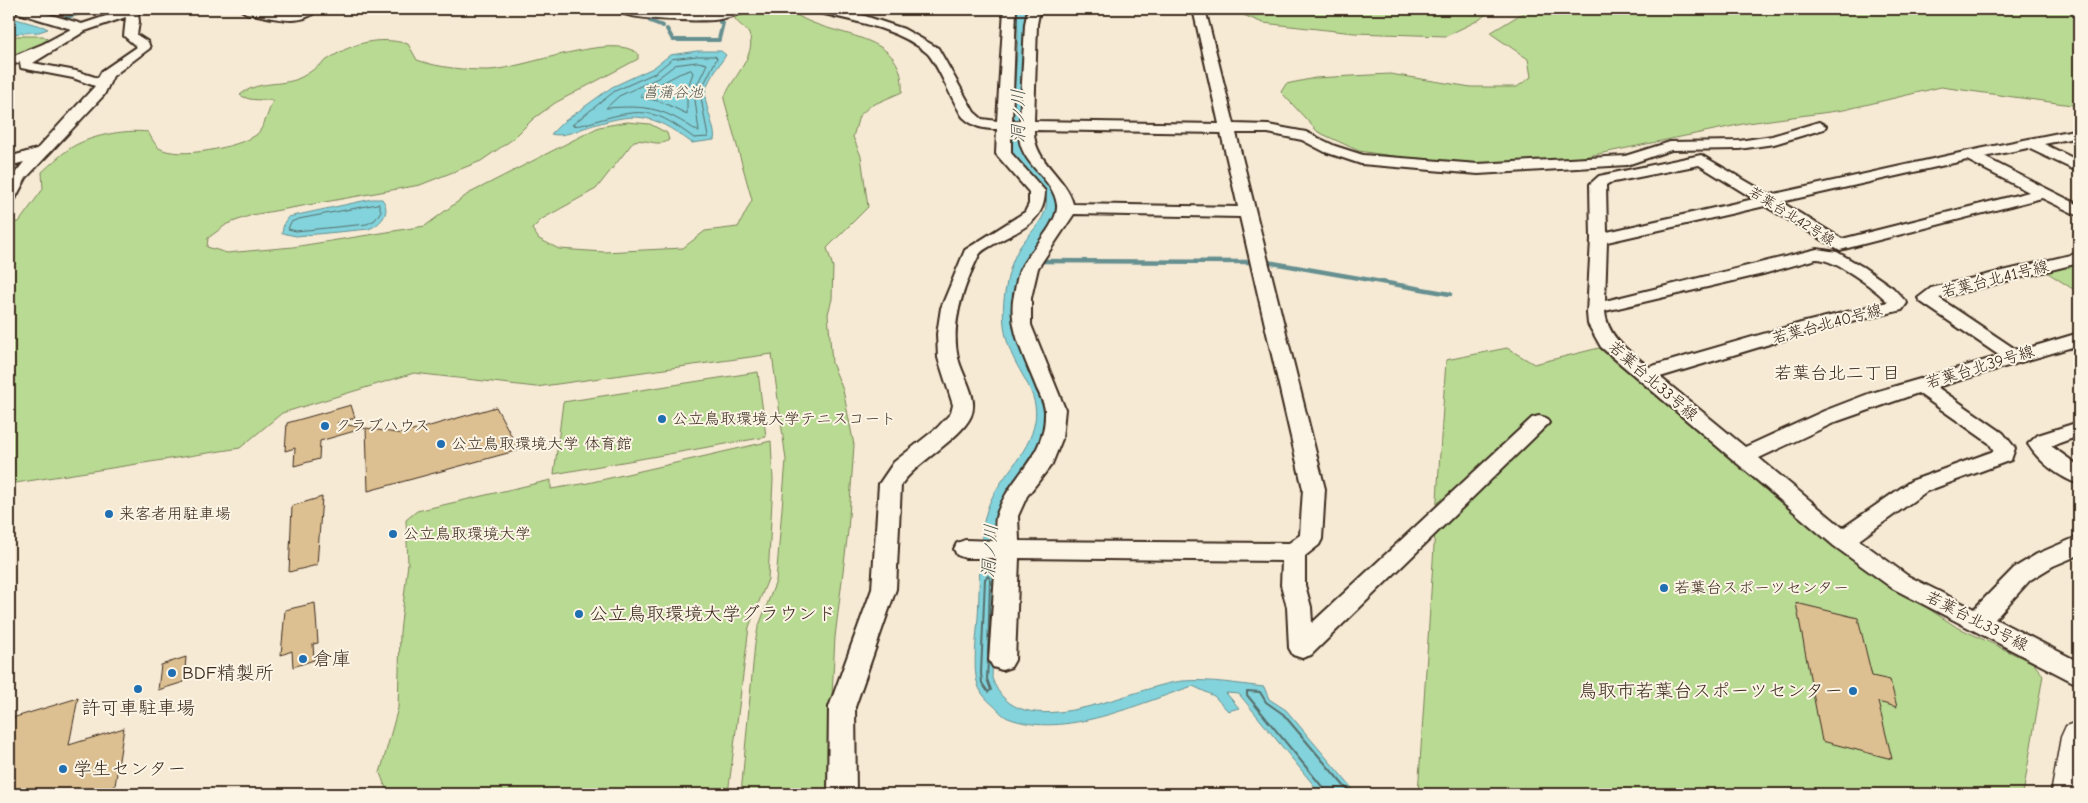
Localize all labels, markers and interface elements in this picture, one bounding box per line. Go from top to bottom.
water label: 菖蒲谷池 [643,83,704,101]
water label: 洞ノ川 [1008,89,1029,143]
street label: 若葉台北42号線 [1746,183,1838,249]
street label: 若葉台北41号線 [1939,257,2051,301]
street label: 若葉台北40号線 [1770,301,1884,347]
street label: 若葉台北33号線 [1605,337,1701,425]
street label: 若葉台北39号線 [1924,342,2036,392]
district label: 若葉台北二丁目 [1774,363,1900,384]
place label: 公立鳥取環境大学テニスコート [672,410,896,428]
marker: 公立鳥取環境大学テニスコート [656,413,668,425]
place label: クラブハウス [335,417,430,435]
marker: クラブハウス [319,420,331,432]
place label: 公立鳥取環境大学 体育館 [451,435,632,453]
marker: 公立鳥取環境大学 体育館 [435,438,447,450]
place label: 来客者用駐車場 [119,505,231,523]
marker: 来客者用駐車場 [103,508,115,520]
water label: 洞ノ川 [978,523,1002,579]
place label: 公立鳥取環境大学 [403,525,531,543]
marker: 公立鳥取環境大学 [387,528,399,540]
place label: 若葉台スポーツセンター [1674,579,1849,597]
marker: 若葉台スポーツセンター [1658,582,1670,594]
street label: 若葉台北33号線 [1923,588,2031,654]
place label: 公立鳥取環境大学グラウンド [589,603,836,625]
marker: 公立鳥取環境大学グラウンド [573,608,585,620]
place label: 倉庫 [313,648,351,670]
marker: 倉庫 [297,653,309,665]
place label: BDF精製所 [182,662,274,684]
marker: BDF精製所 [166,667,178,679]
place label: 鳥取市若葉台スポーツセンター [1578,680,1843,702]
marker: 許可車駐車場 [132,683,144,695]
marker: 鳥取市若葉台スポーツセンター [1847,685,1859,697]
place label: 許可車駐車場 [81,697,195,719]
place label: 学生センター [73,758,186,780]
marker: 学生センター [57,763,69,775]

